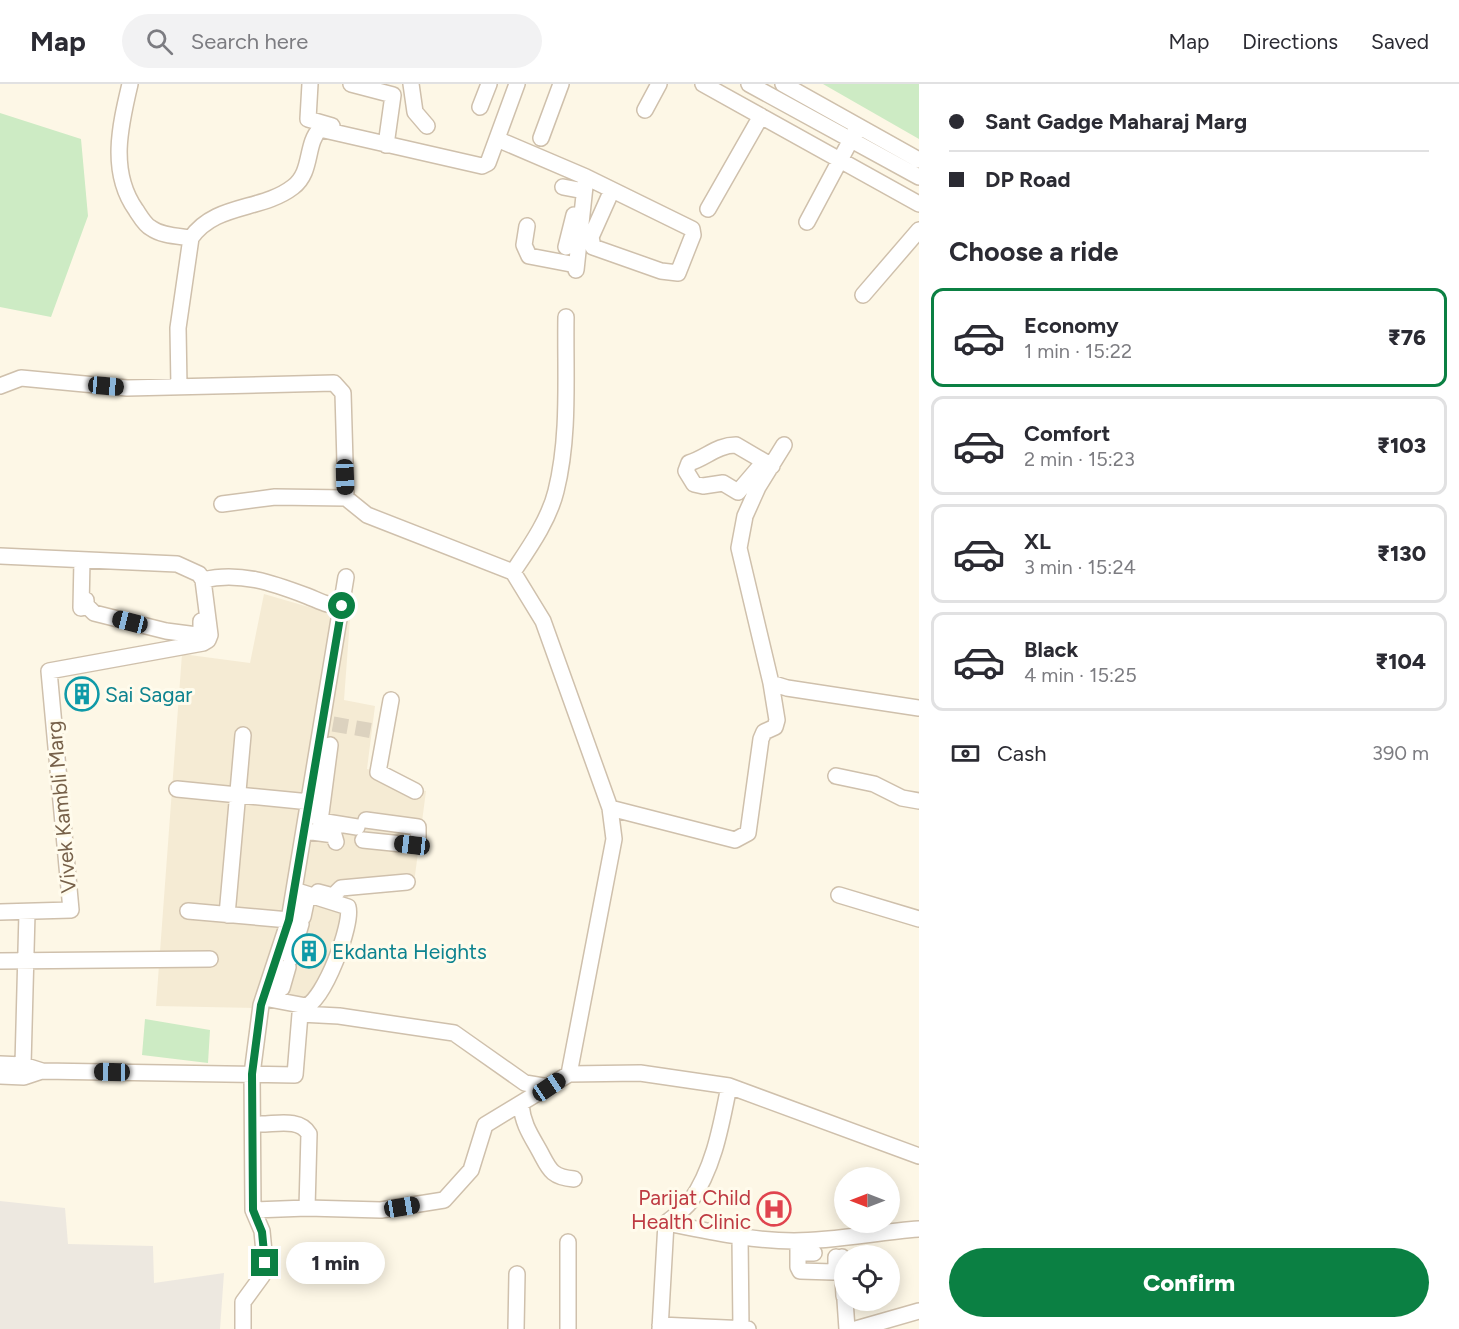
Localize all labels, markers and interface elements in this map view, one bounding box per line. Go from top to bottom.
search box [122,14,542,68]
text: Map [30,24,86,58]
icon: search [143,25,176,58]
text: Search here [191,28,308,55]
text: Map [1168,29,1209,54]
text: Directions [1242,29,1338,54]
text: Saved [1371,29,1429,54]
text: Sant Gadge Maharaj Marg [985,108,1247,135]
text: DP Road [985,166,1071,193]
text: Choose a ride [949,235,1118,268]
icon: car [952,311,1006,365]
text: Economy [1024,312,1119,339]
text: ₹76 [1388,324,1426,351]
text: 1 min · 15:22 [1024,339,1132,363]
car [87,375,125,397]
icon: car [952,419,1006,473]
text: Comfort [1024,420,1110,447]
text: ₹103 [1377,432,1426,459]
text: 2 min · 15:23 [1024,447,1135,471]
car [335,459,355,495]
icon: car [952,527,1006,581]
text: XL [1024,528,1051,555]
text: ₹130 [1377,540,1426,567]
text: 3 min · 15:24 [1024,555,1136,579]
route start [328,592,355,619]
car [110,609,150,635]
icon: car [952,635,1006,689]
text: Black [1024,636,1078,663]
text: ₹104 [1375,648,1426,675]
text: 4 min · 15:25 [1024,663,1137,687]
building icon: Sai Sagar [64,676,100,712]
place label: Sai Sagar [105,682,192,707]
street label: Vivek Kambli Marg [41,720,81,894]
icon: cash [949,737,982,770]
text: Cash [997,740,1047,767]
text: 390 m [1372,741,1429,765]
car [393,834,431,856]
building icon: Ekdanta Heights [291,933,327,969]
place label: Ekdanta Heights [332,939,487,964]
car [94,1063,130,1081]
car [529,1069,569,1105]
north arrow [834,1167,900,1233]
map controls [834,1167,900,1311]
place label: Parijat Child Health Clinic [631,1185,751,1234]
hospital icon: Parijat Child Health Clinic [756,1191,792,1227]
car [383,1195,421,1219]
callout: 1 min [286,1242,385,1284]
button: locate [834,1245,900,1311]
button: Confirm [949,1248,1429,1317]
route end [251,1249,278,1276]
text: 1 min [312,1251,359,1275]

